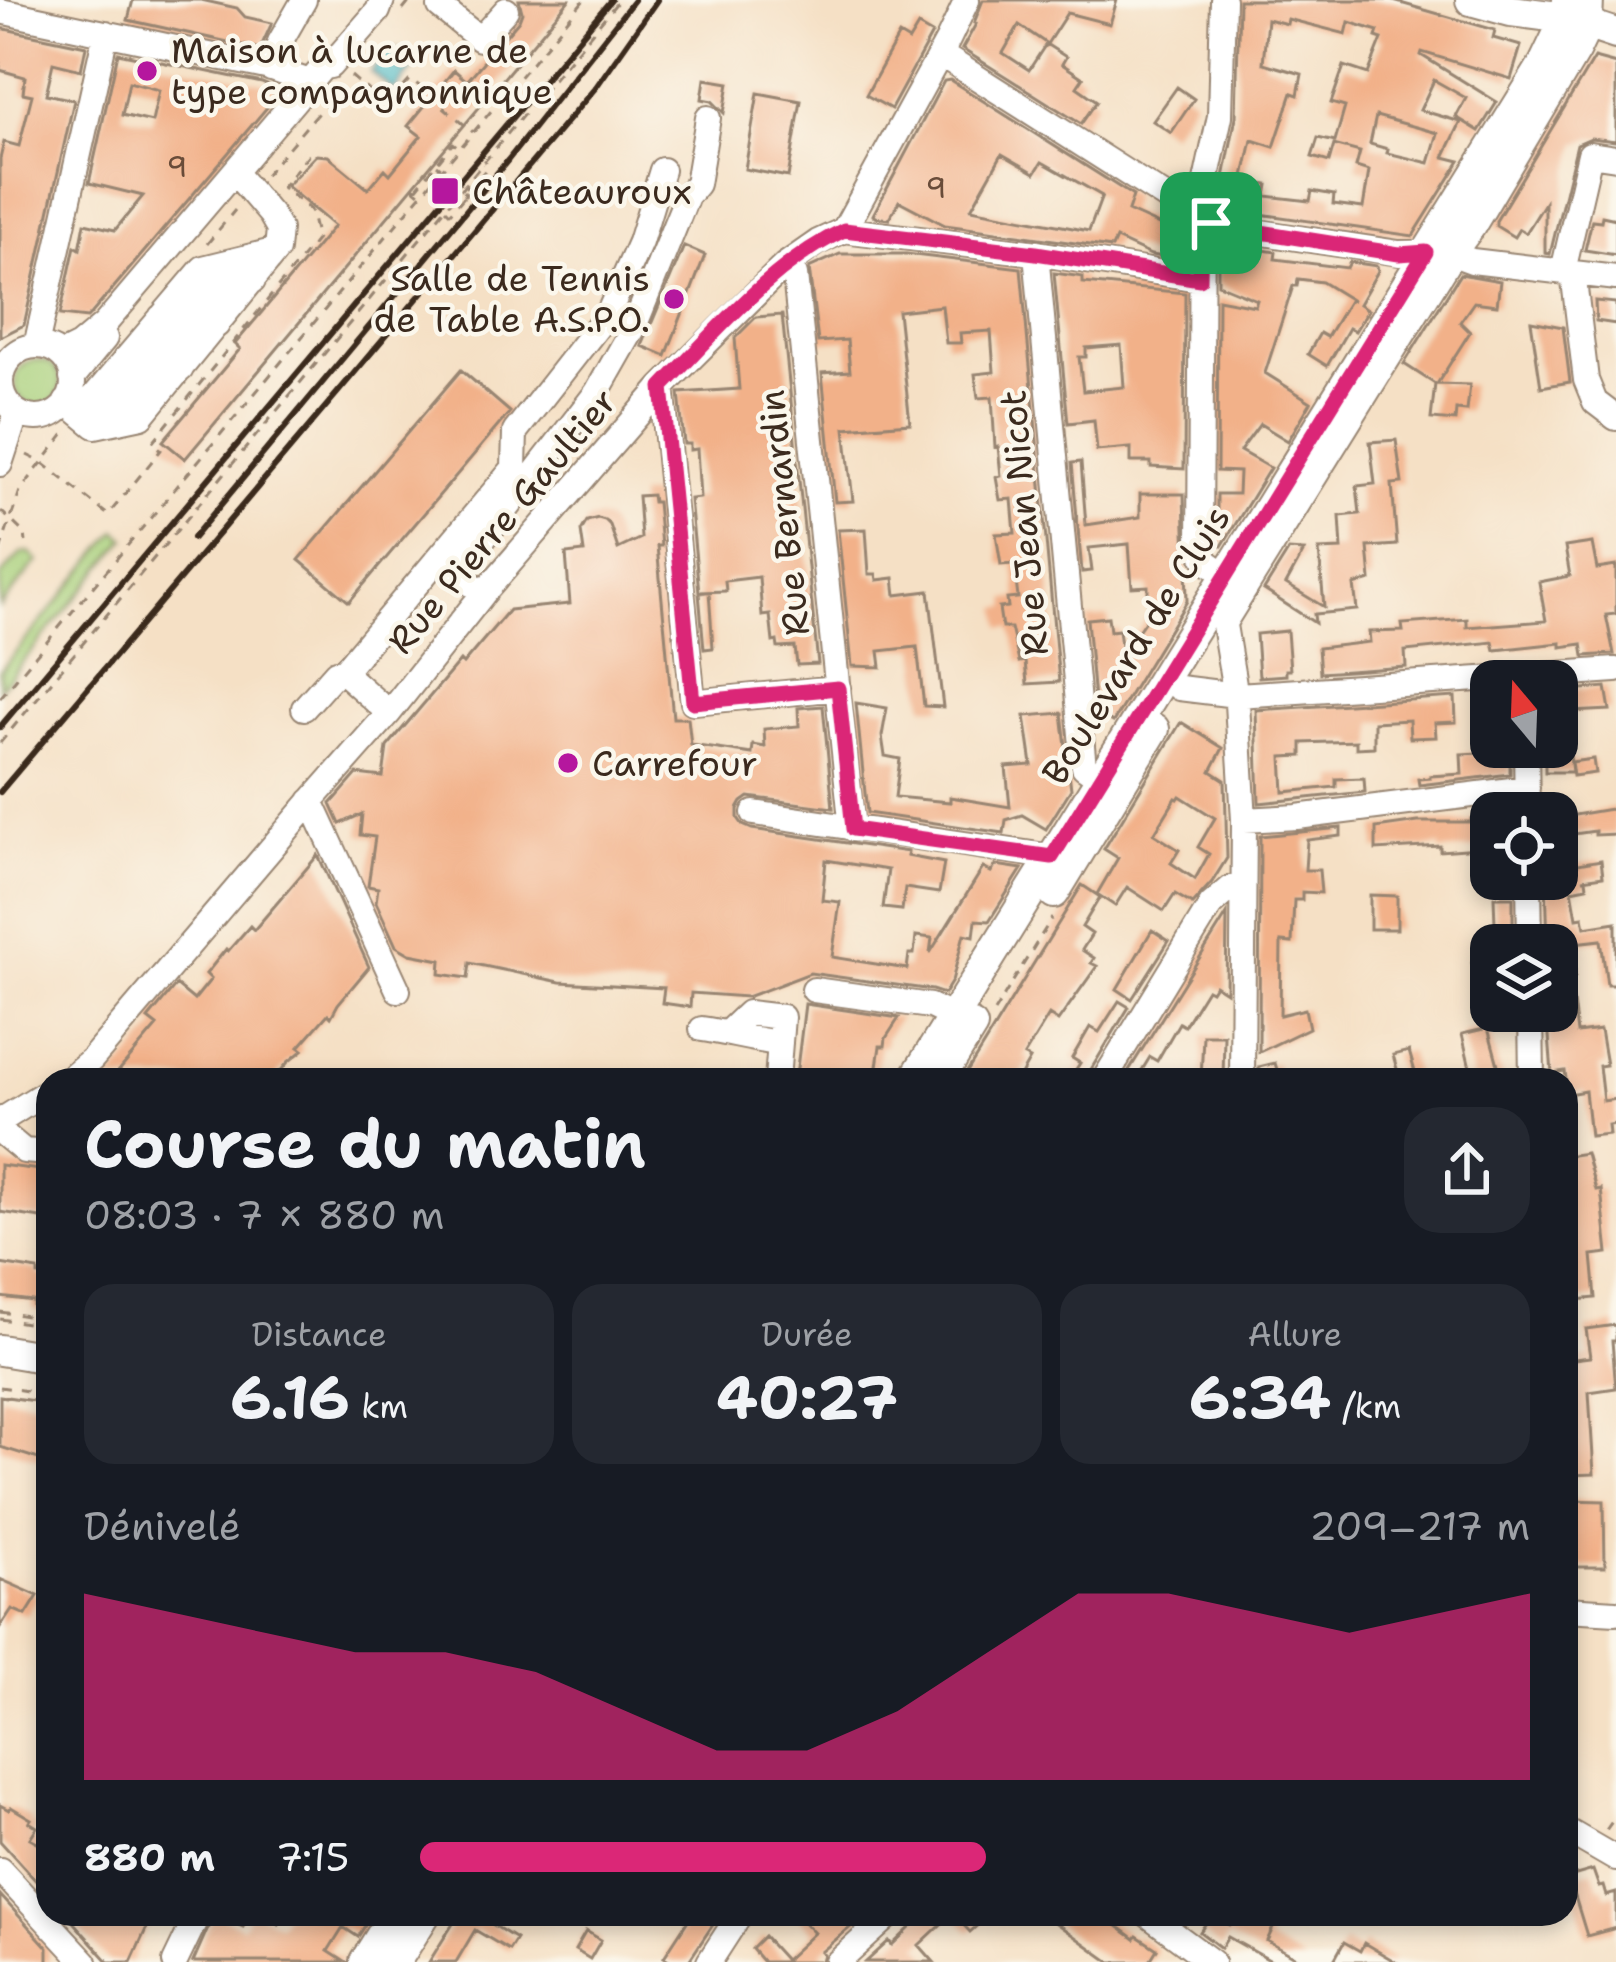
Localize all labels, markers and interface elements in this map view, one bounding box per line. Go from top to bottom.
place label: Maison à lucarne de type compagnonnique [171,26,553,116]
marker: Maison à lucarne de type compagnonnique [134,58,160,84]
house number: 9 [167,146,188,187]
place label: Châteauroux [472,167,692,216]
house number: 9 [926,167,947,208]
pin [1160,172,1262,274]
marker: Châteauroux [429,175,461,207]
icon: arrive [1178,190,1244,256]
place label: Salle de Tennis de Table A.S.P.O. [374,254,650,344]
marker: Salle de Tennis de Table A.S.P.O. [661,286,687,312]
street label: Rue Pierre Gaultier [376,378,628,664]
street label: Rue Bernardin [747,388,821,638]
street label: Rue Jean Nicot [988,388,1060,658]
street label: Boulevard de Cluis [1030,496,1242,794]
north arrow [1470,660,1578,768]
map controls [1470,660,1578,1032]
place label: Carrefour [592,739,758,788]
marker: Carrefour [555,750,581,776]
button: locate [1470,792,1578,900]
button: layers [1470,924,1578,1032]
text: Course du matin [84,1100,646,1188]
button: share [1404,1107,1530,1233]
text: 08:03 · 7 × 880 m [84,1189,444,1241]
text: Distance [251,1312,387,1357]
text: Durée [761,1312,853,1357]
text: Allure [1248,1312,1342,1357]
text: 6.16 [230,1357,350,1437]
text: 40:27 [716,1357,898,1437]
text: 6:34 [1189,1357,1331,1437]
text: km [350,1384,408,1429]
text: /km [1331,1384,1401,1429]
text: Dénivelé [84,1500,241,1552]
text: 209–217 m [1309,1500,1530,1552]
text: 880 m [84,1831,215,1883]
text: 7:15 [276,1831,349,1883]

